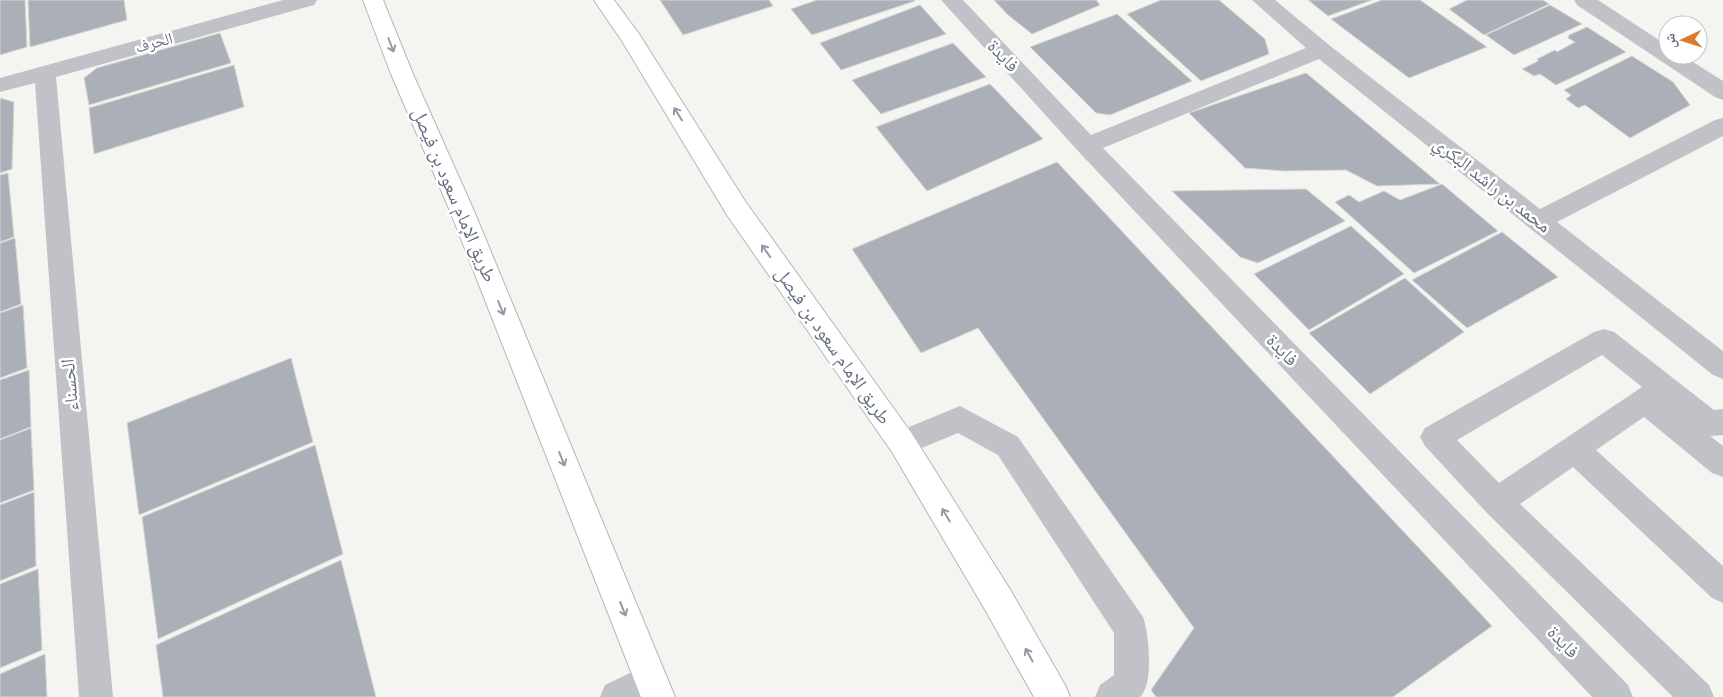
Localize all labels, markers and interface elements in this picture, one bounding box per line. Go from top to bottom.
north arrow [1658,15,1708,65]
street label: الحرف [133,28,175,58]
text: ش [1662,33,1680,49]
street label: فايدة [982,35,1024,77]
one-way arrow [387,37,396,53]
street label: طريق الإمام سعود بن فيصل [405,104,502,286]
one-way arrow [672,108,682,122]
street label: محمد بن راشد البكري [1427,132,1556,241]
one-way arrow [761,244,771,258]
street label: طريق الإمام سعود بن فيصل [769,262,896,430]
one-way arrow [497,300,507,315]
street label: فايدة [1261,329,1303,371]
street label: الحسناء [56,358,84,412]
one-way arrow [558,451,567,466]
one-way arrow [941,508,951,522]
one-way arrow [619,601,628,617]
street label: فايدة [1542,621,1584,663]
one-way arrow [1024,647,1034,662]

